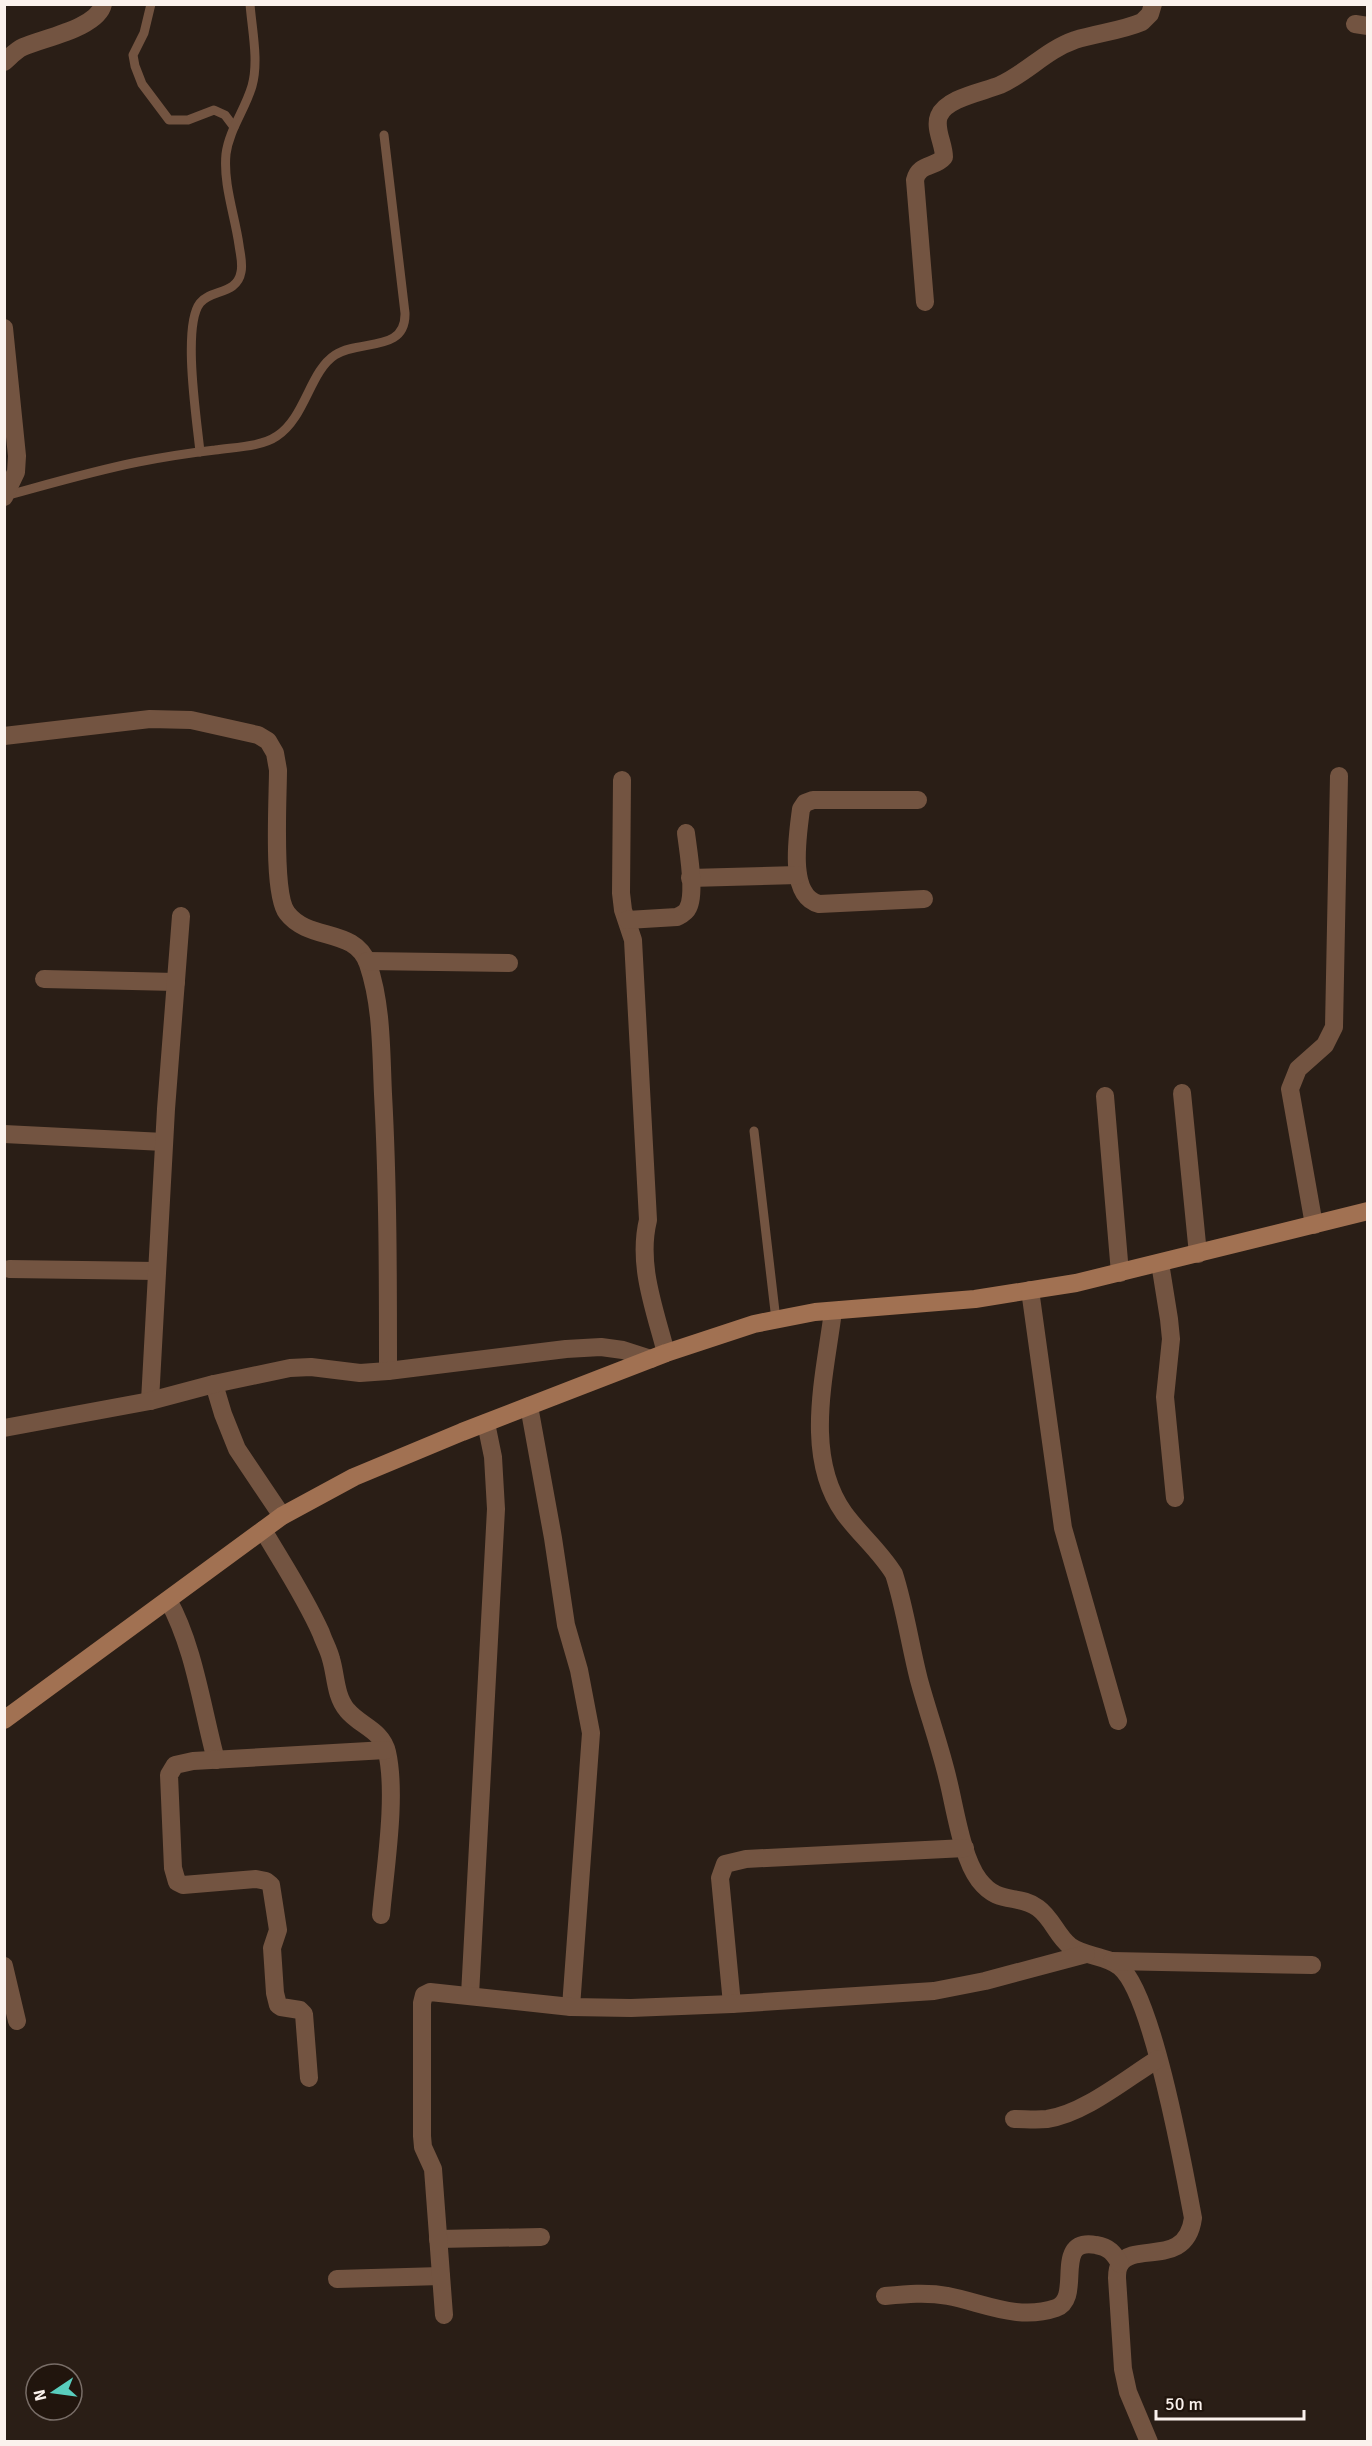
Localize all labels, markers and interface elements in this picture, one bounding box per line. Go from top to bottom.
north arrow [24,2362,84,2422]
scale bar [1156,2383,1304,2421]
text: N [29,2387,51,2403]
text: 50 m [1165,2393,1203,2415]

